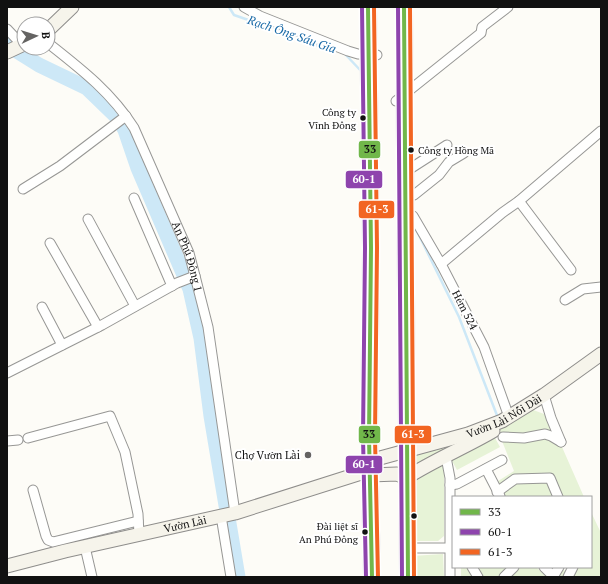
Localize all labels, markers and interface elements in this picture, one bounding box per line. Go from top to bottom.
water label: Rạch Ông Sáu Gia [245,12,338,56]
north arrow [16,16,56,56]
text: B [39,31,53,39]
place label: Công ty Vĩnh Đông [308,106,357,132]
marker: Công ty Vĩnh Đông [358,113,368,123]
line badge: 33 [358,140,381,159]
text: 33 [364,142,376,156]
place label: Công ty Hồng Mã [418,144,494,157]
marker: Công ty Hồng Mã [406,145,416,155]
line badge: 60-1 [345,170,383,189]
text: 60-1 [352,172,376,186]
line badge: 61-3 [358,200,395,219]
text: 61-3 [365,202,389,216]
street label: An Phú Đông 1 [169,219,206,293]
street label: Hẻm 524 [449,288,481,332]
street label: Vườn Lài Nối Dài [464,391,544,441]
line badge: 33 [358,425,381,444]
line badge: 61-3 [394,425,432,444]
text: 33 [363,427,375,441]
text: 61-3 [401,427,425,441]
place label: Chợ Vườn Lài [235,448,300,462]
marker: Chợ Vườn Lài [303,450,313,460]
line badge: 60-1 [345,455,383,474]
text: 60-1 [352,457,376,471]
legend [452,496,592,568]
text: 33 [488,504,501,519]
unlabelled marker [409,511,419,521]
street label: Vườn Lài [162,513,208,536]
place label: Đài liệt sĩ An Phú Đông [299,520,359,546]
text: 60-1 [488,524,512,539]
marker: Đài liệt sĩ An Phú Đông [360,527,370,537]
text: 61-3 [488,544,512,559]

